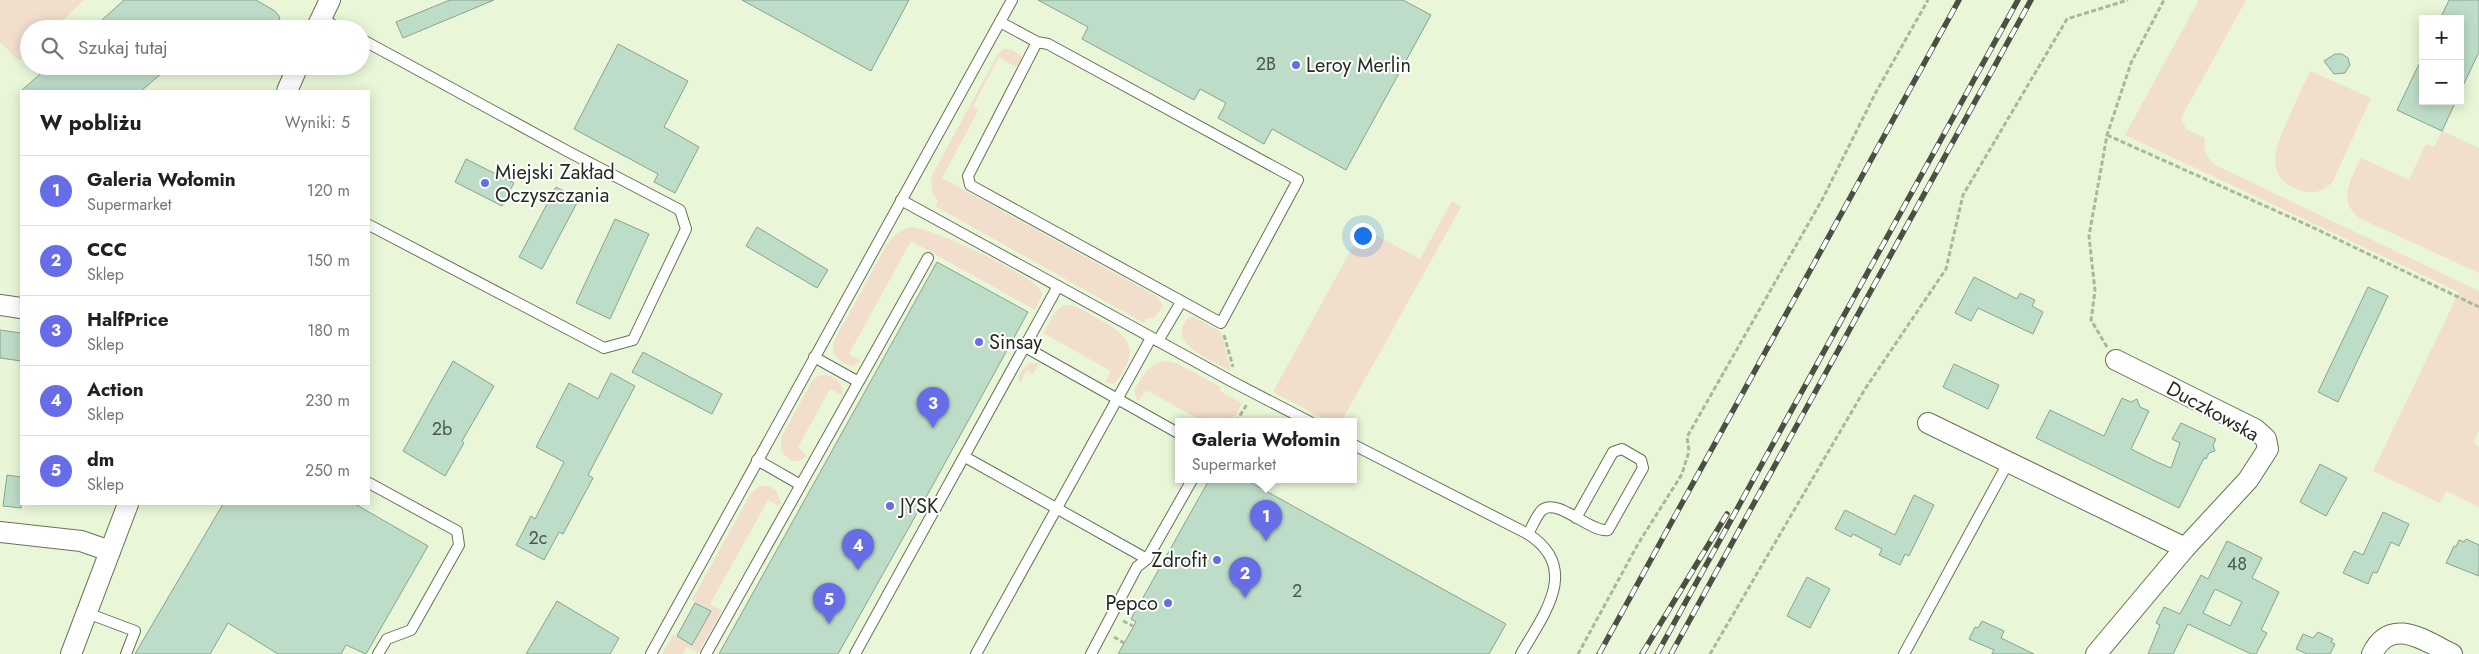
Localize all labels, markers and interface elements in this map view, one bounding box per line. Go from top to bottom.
map controls [2419,15,2464,105]
button: + [2419,15,2464,60]
search box [20,20,370,75]
icon: search [38,34,66,62]
text: Szukaj tutaj [78,34,168,61]
house number: 2B [1256,51,1276,77]
place label: Leroy Merlin [1306,51,1411,80]
marker: Leroy Merlin [1290,59,1302,71]
button: − [2419,60,2464,105]
text: W pobliżu [40,108,141,138]
text: Wyniki: 5 [285,111,350,134]
place label: Miejski Zakład Oczyszczania [495,158,615,210]
text: Galeria Wołomin [87,166,236,193]
marker: Miejski Zakład Oczyszczania [479,177,491,189]
text: 1 [52,179,60,202]
text: 120 m [307,179,350,202]
text: Supermarket [87,193,172,216]
your location [1350,223,1376,249]
text: CCC [87,236,127,263]
text: 2 [51,249,61,272]
text: 150 m [307,249,350,272]
text: Sklep [87,263,124,286]
text: HalfPrice [87,306,169,333]
text: 3 [51,319,61,342]
text: 180 m [307,319,350,342]
place label: Sinsay [989,328,1042,357]
text: Sklep [87,333,124,356]
marker: Sinsay [973,336,985,348]
street label: Duczkowska [2161,374,2264,449]
text: Action [87,376,144,403]
pin: 3 [917,387,949,428]
text: 4 [50,389,62,412]
text: 230 m [305,389,350,412]
text: Sklep [87,403,124,426]
house number: 2b [432,416,452,442]
popup [1175,418,1357,483]
text: Galeria Wołomin [1192,426,1340,453]
text: dm [87,446,114,473]
text: Supermarket [1192,453,1276,476]
text: 5 [51,459,61,482]
text: 250 m [305,459,350,482]
text: Sklep [87,473,124,496]
place label: JYSK [897,492,939,521]
marker: JYSK [884,500,896,512]
pin: 1 [1250,500,1282,541]
house number: 2c [529,525,547,551]
pin: 4 [842,529,874,570]
place label: Zdrofit [1152,546,1207,575]
house number: 48 [2227,551,2247,577]
marker: Zdrofit [1211,554,1223,566]
pin: 2 [1229,557,1261,598]
house number: 2 [1292,578,1302,604]
pin: 5 [813,583,845,624]
place label: Pepco [1105,589,1158,618]
marker: Pepco [1162,597,1174,609]

